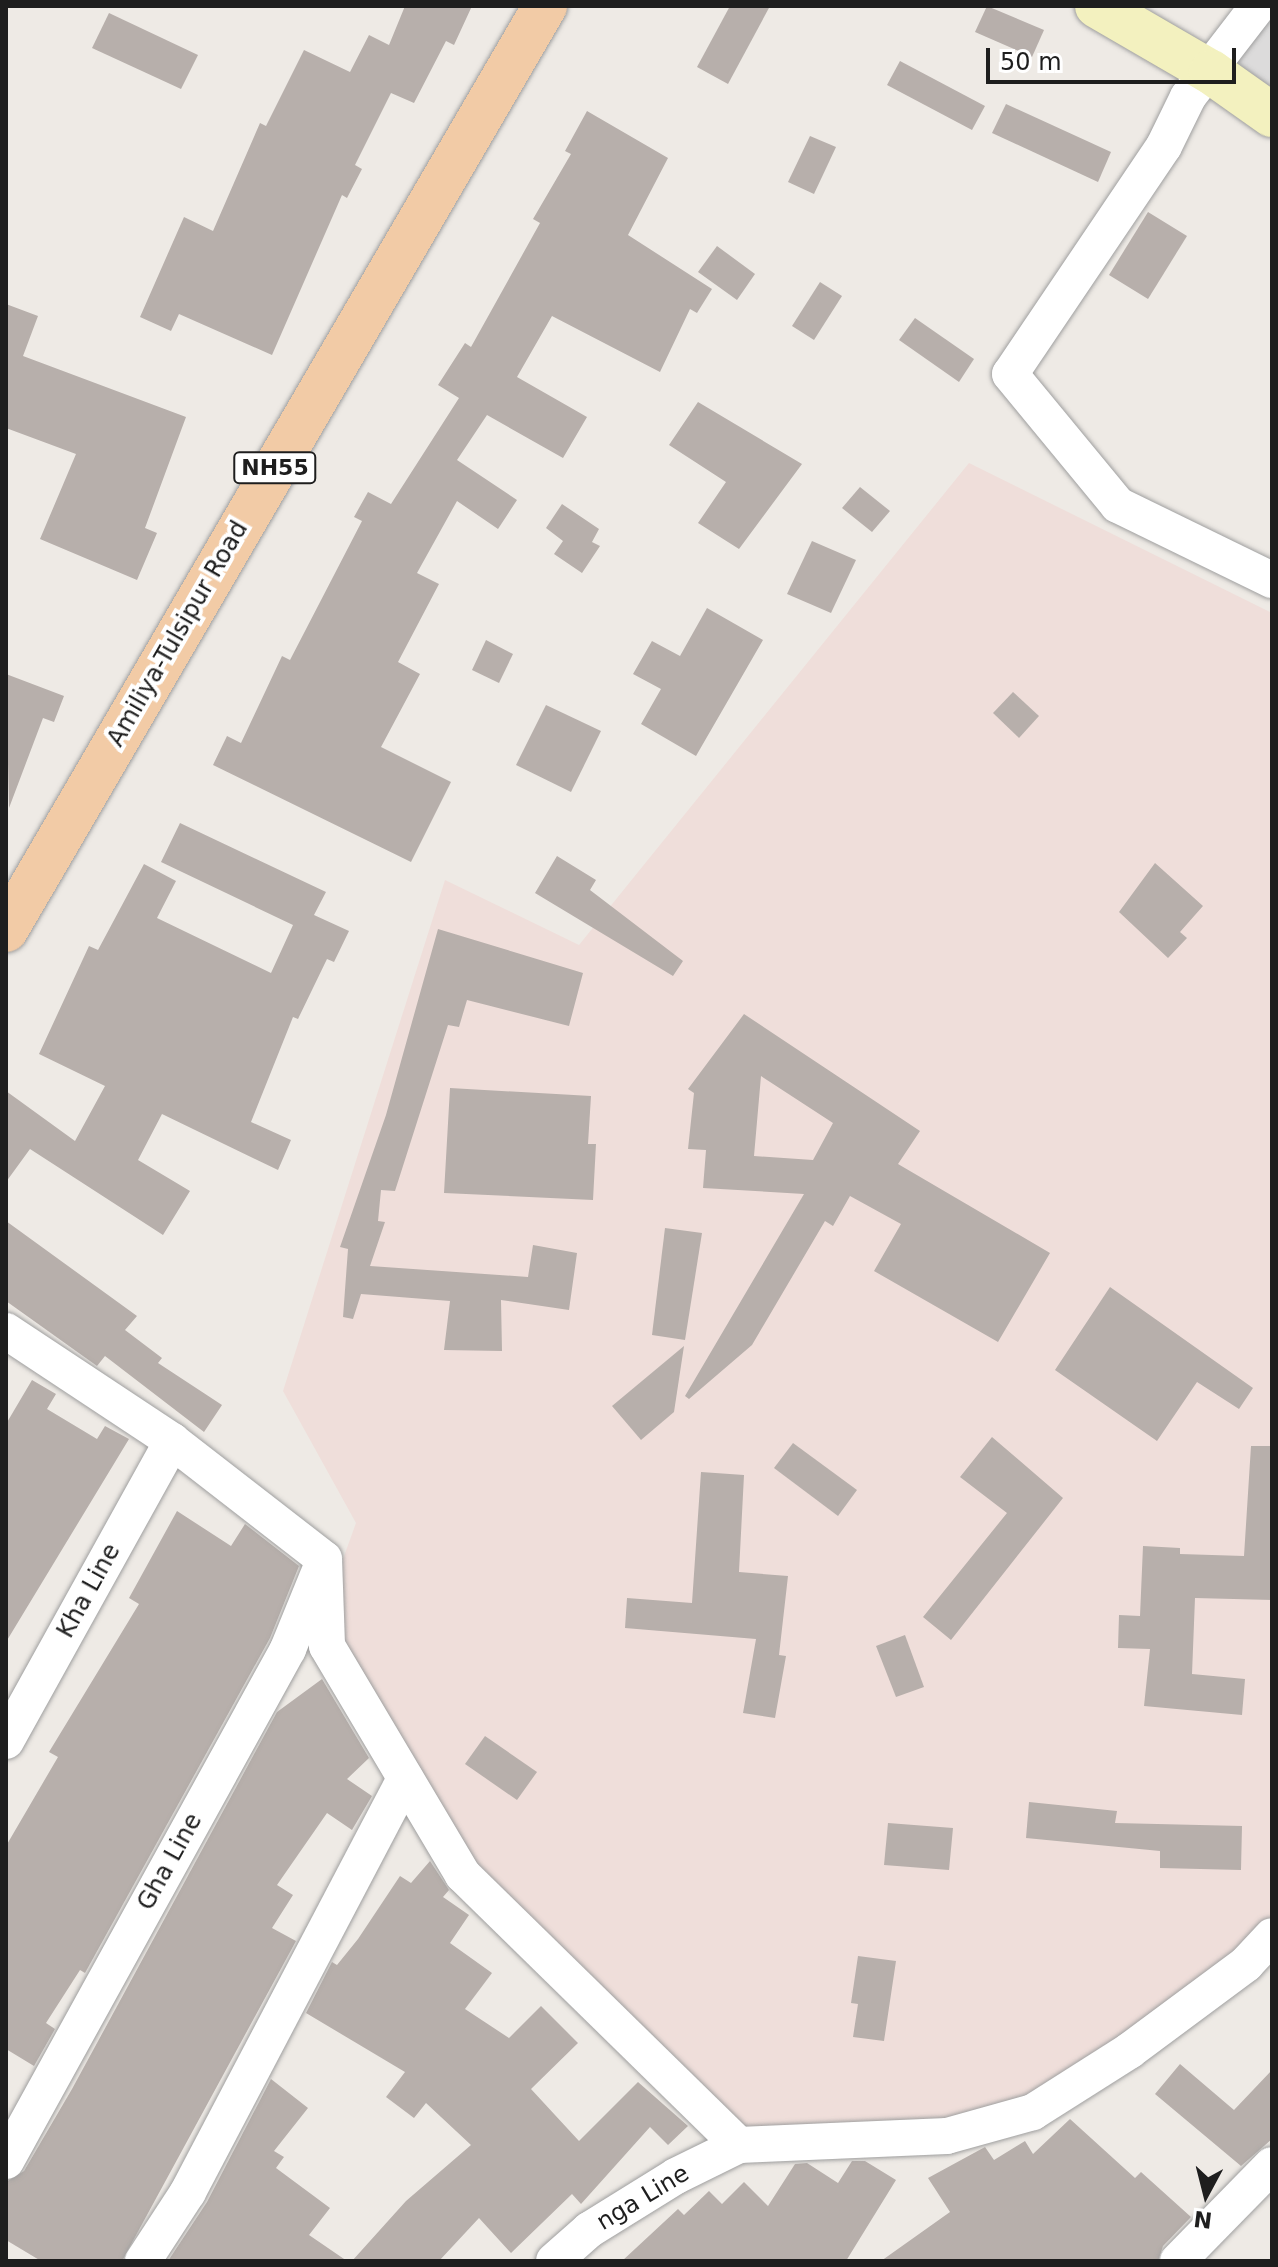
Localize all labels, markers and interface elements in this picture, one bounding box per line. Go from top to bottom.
scale bar [990,32,1240,82]
text: 50 m [1000,48,1062,76]
road number: NH55 [233,450,317,486]
street label: Amiliya-Tulsipur Road [102,516,254,752]
street label: Kha Line [51,1539,127,1643]
street label: Gha Line [132,1809,208,1915]
north arrow [1166,2155,1246,2235]
street label: nga Line [592,2159,694,2237]
text: N [1192,2206,1214,2233]

